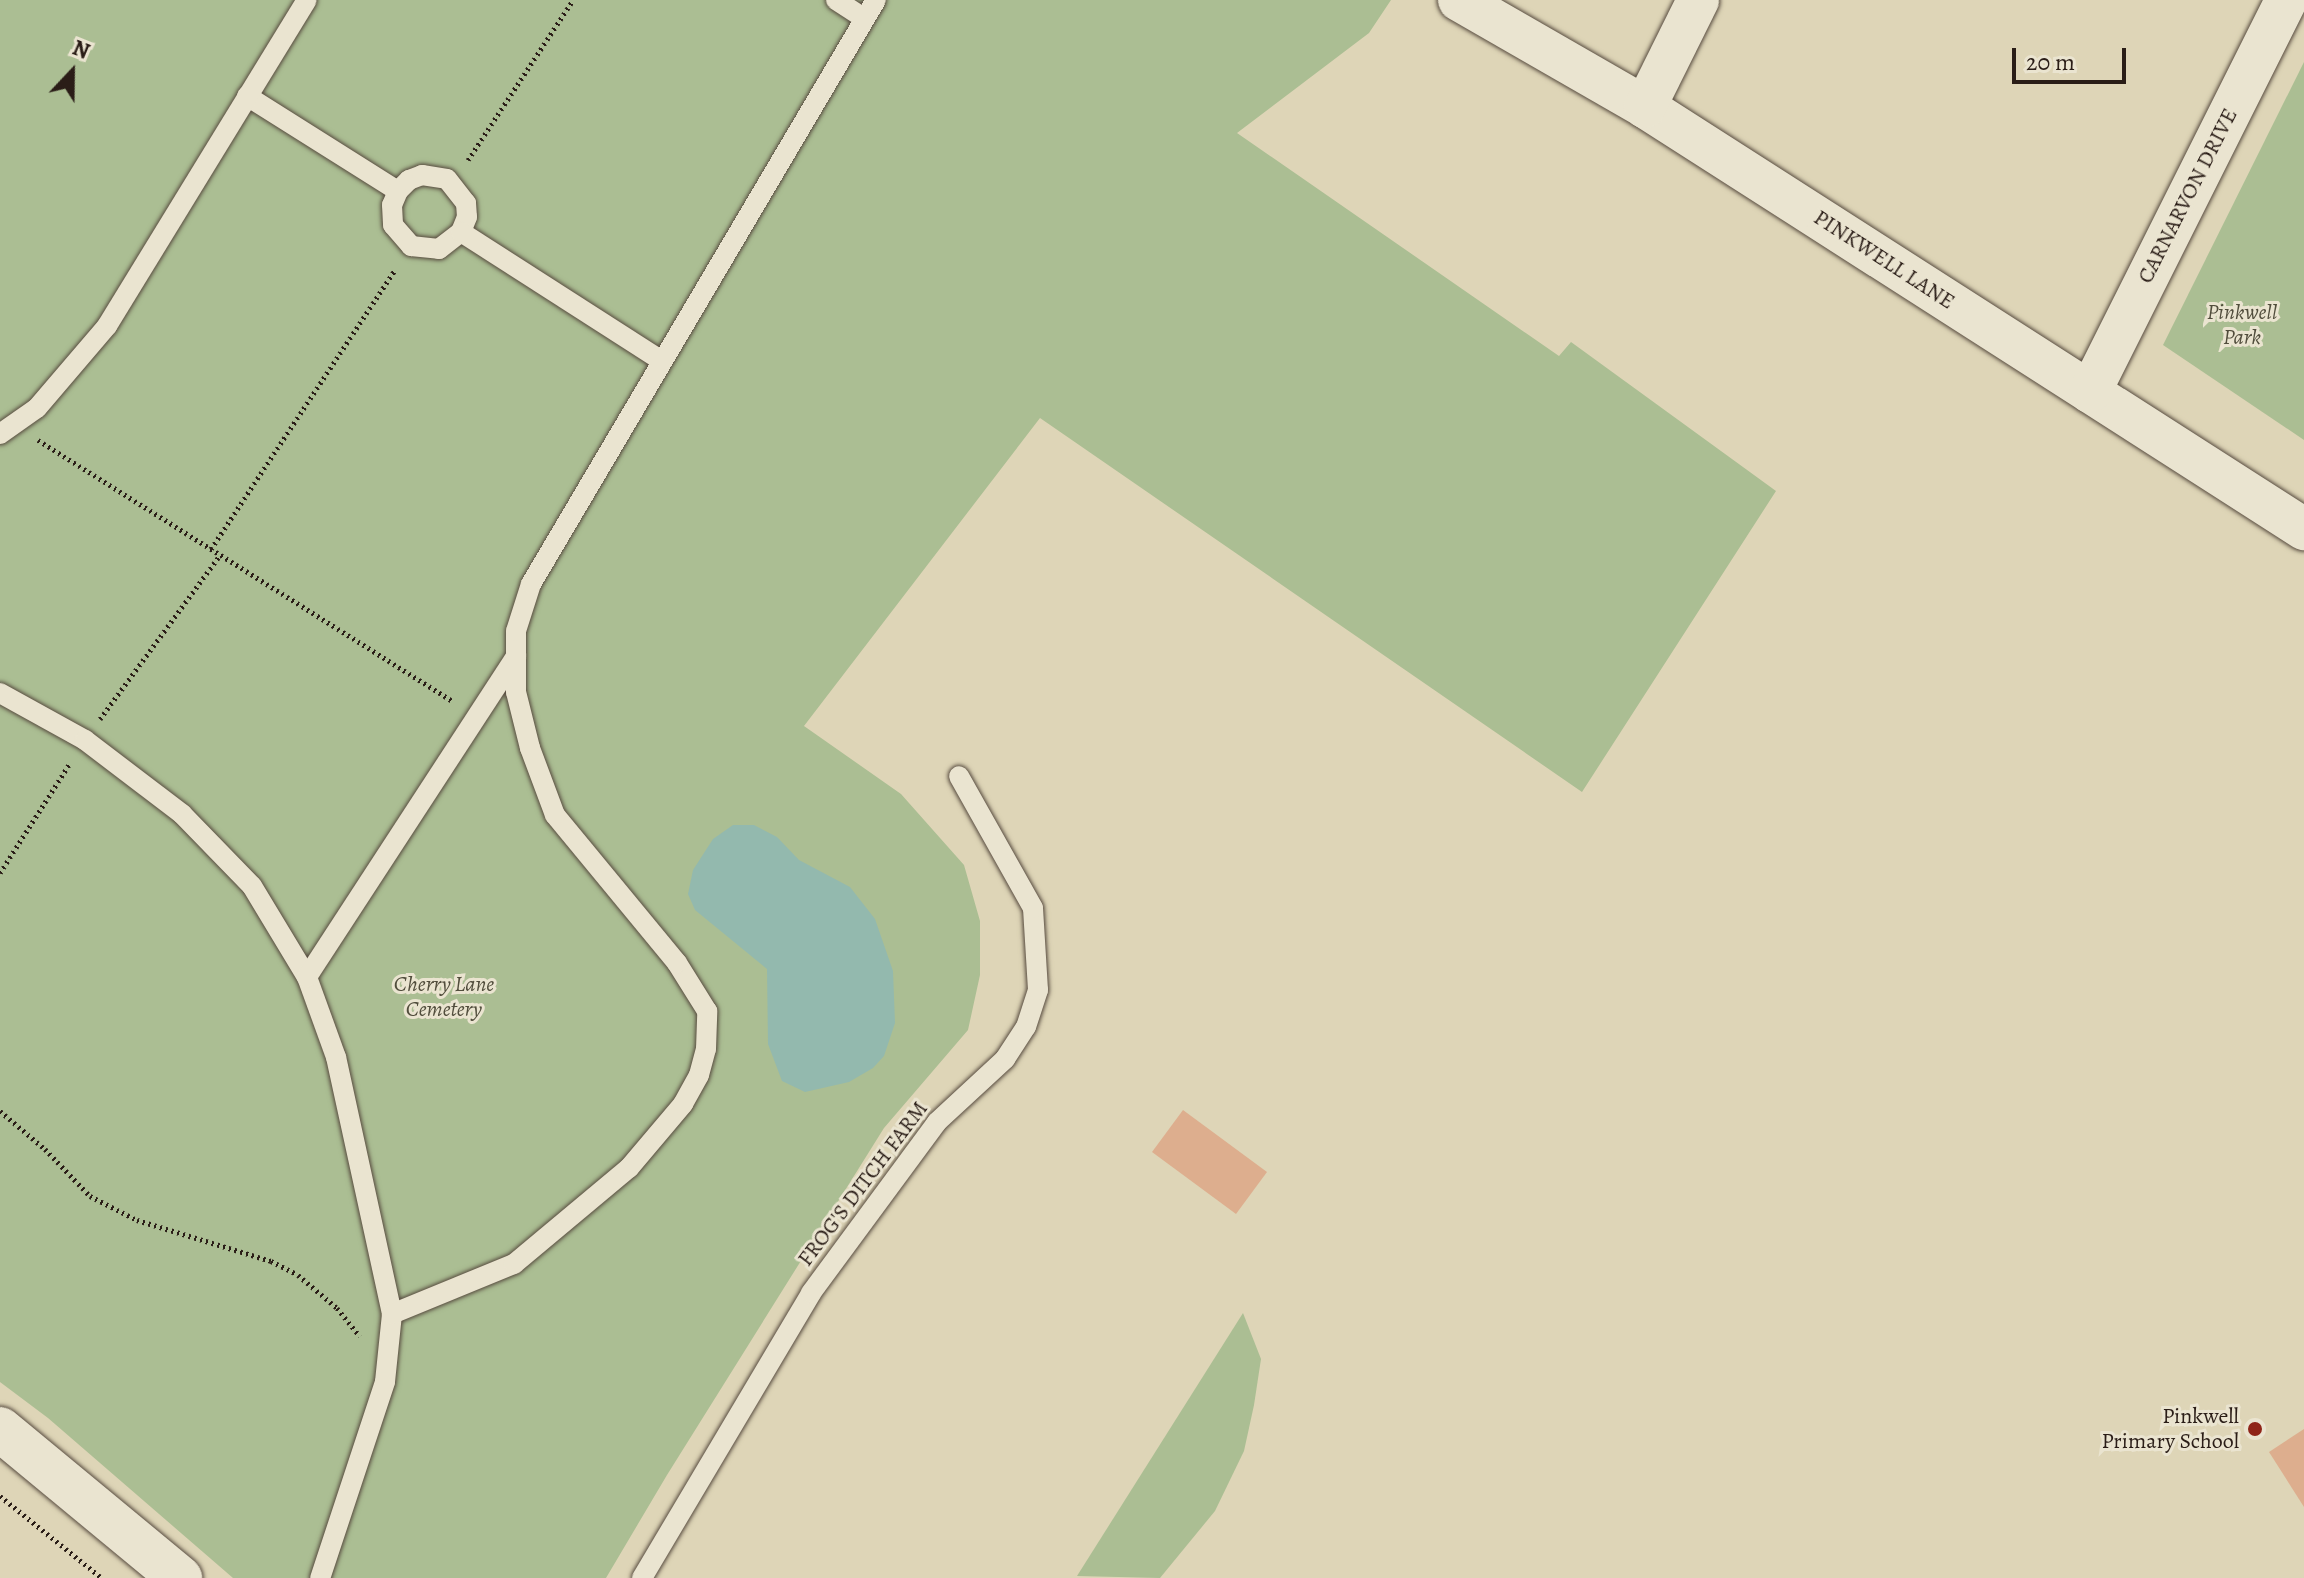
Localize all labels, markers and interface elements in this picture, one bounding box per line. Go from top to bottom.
north arrow [32,32,112,112]
scale bar [2016,32,2130,82]
text: N [68,33,94,67]
text: 20 m [2026,46,2075,78]
street label: CARNARVON DRIVE [2132,104,2244,288]
street label: PINKWELL LANE [1809,205,1959,315]
park label: Pinkwell Park [2207,299,2277,350]
park label: Cherry Lane Cemetery [394,971,494,1022]
street label: FROG'S DITCH FARM [792,1096,934,1272]
place label: Pinkwell Primary School [2101,1403,2239,1454]
marker: Pinkwell Primary School [2246,1420,2264,1438]

